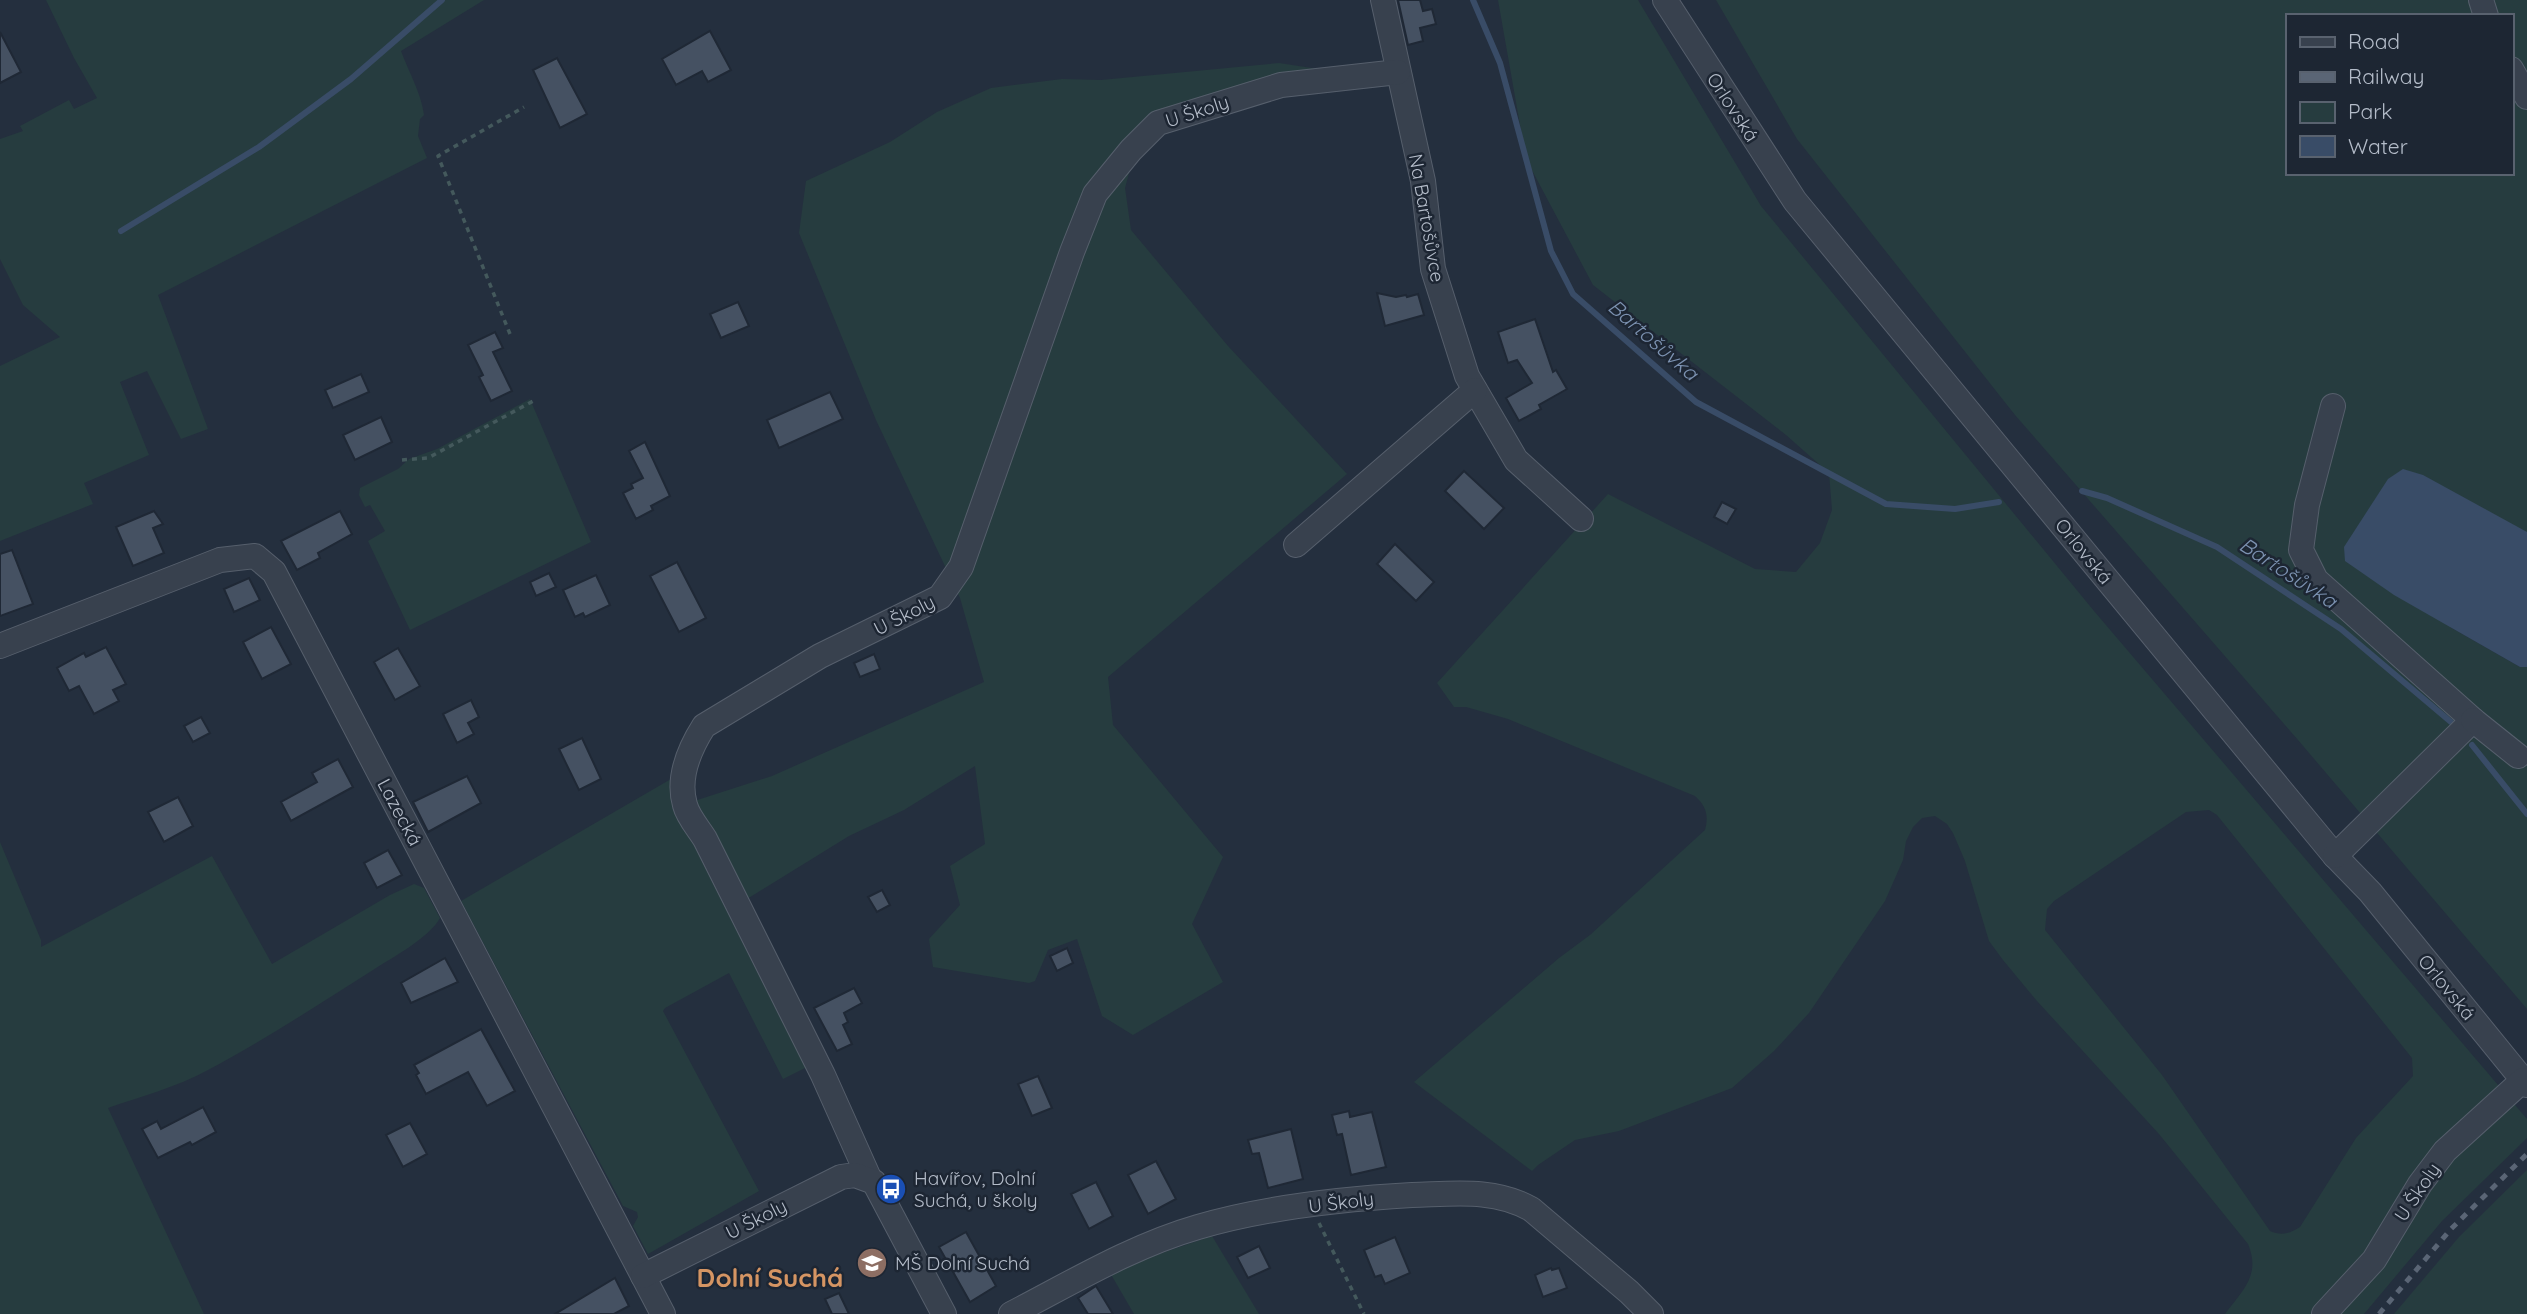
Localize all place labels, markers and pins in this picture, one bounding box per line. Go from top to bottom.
place label: Havířov, Dolní Suchá, u školy [914,1166,1038,1212]
bus stop icon: Havířov, Dolní Suchá, u školy [874,1172,908,1206]
school or university icon: MŠ Dolní Suchá [855,1246,889,1280]
place label: MŠ Dolní Suchá [895,1251,1030,1275]

